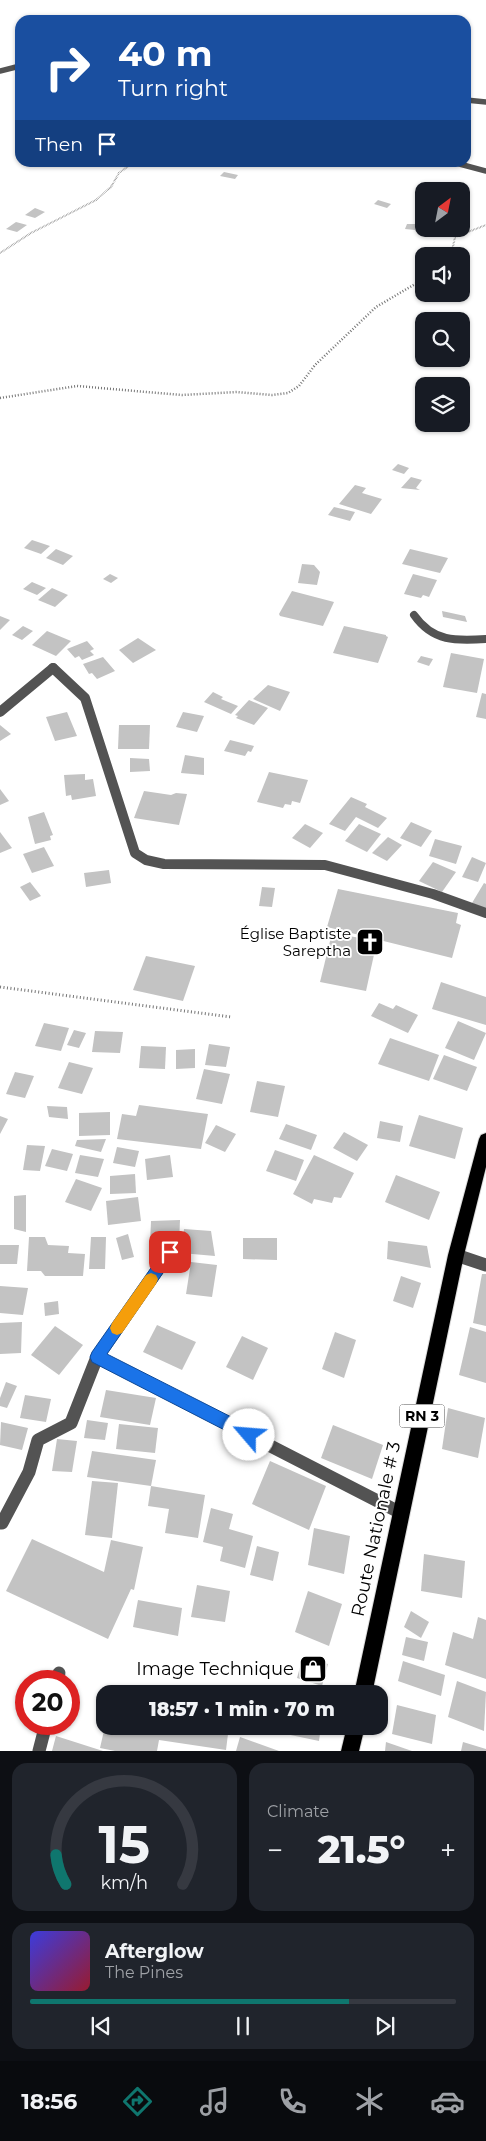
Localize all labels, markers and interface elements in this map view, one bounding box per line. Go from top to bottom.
text: 40 m [118,32,213,75]
icon: right [35,35,100,100]
text: Turn right [118,75,228,102]
icon: arrive [93,130,121,158]
text: Then [35,133,83,156]
north arrow [415,182,470,238]
map controls [415,182,470,432]
button: sound [415,247,470,302]
button: search [415,312,470,367]
button: layers [415,377,470,432]
place label: Église Baptiste Sareptha [240,924,351,960]
church icon: Église Baptiste Sareptha [355,927,385,957]
pin [149,1231,191,1273]
icon: arrive [156,1238,184,1266]
road number: RN 3 [400,1404,444,1428]
position arrow [222,1408,274,1460]
street label: Route Nationale # 3 [347,1440,405,1618]
shop icon: Image Technique [298,1654,328,1684]
place label: Image Technique [136,1658,294,1680]
speed limit sign: 20 [15,1670,80,1735]
text: 18:57 · 1 min · 70 m [149,1698,335,1721]
text: Climate [267,1802,329,1821]
text: 15 [99,1813,150,1876]
text: 21.5° [318,1826,405,1873]
text: − [267,1833,283,1867]
text: + [440,1833,456,1867]
text: km/h [101,1872,148,1893]
text: Afterglow [105,1940,204,1963]
text: The Pines [105,1963,183,1982]
icon: previous [87,2012,115,2040]
icon: pause [229,2012,257,2040]
icon: next [371,2012,399,2040]
icon: directions [120,2084,155,2119]
icon: music [197,2084,232,2119]
icon: phone [275,2084,310,2119]
icon: climate [352,2084,387,2119]
icon: car [430,2084,465,2119]
text: 18:56 [21,2088,77,2115]

